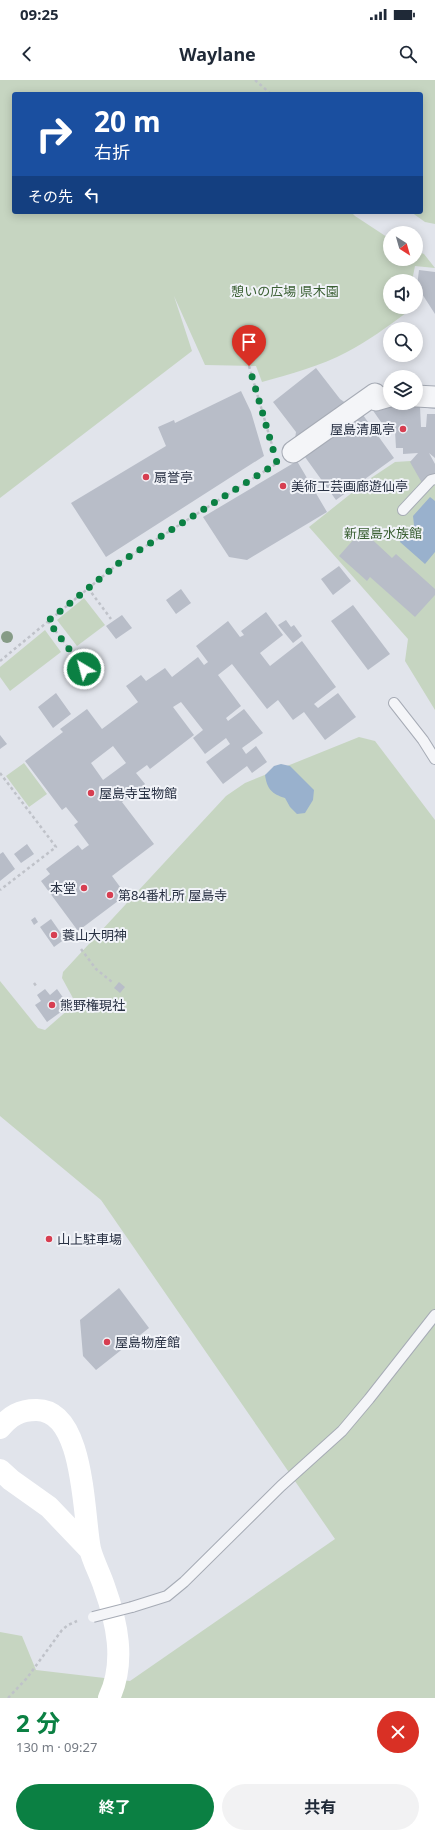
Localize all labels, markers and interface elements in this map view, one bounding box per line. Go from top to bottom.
text: 09:25 [20,4,59,24]
text: Waylane [179,42,256,66]
icon: back [16,43,38,65]
icon: search [397,43,419,65]
text: 20 m [94,102,161,140]
icon: right [28,108,80,160]
text: 右折 [94,140,130,164]
icon: left [81,184,103,206]
text: その先 [28,186,73,206]
north arrow [383,226,423,266]
map controls [383,226,423,410]
button: sound [383,274,423,314]
park label: 憩いの広場 県木園 [231,282,339,300]
button: search [383,322,423,362]
pin [232,325,266,366]
icon: arrive [238,331,260,353]
button: layers [383,370,423,410]
place label: 屋島清風亭 [330,420,395,438]
marker: 屋島清風亭 [398,424,408,434]
place label: 扇誉亭 [154,468,193,486]
marker: 扇誉亭 [141,472,151,482]
place label: 美術工芸画廊遊仙亭 [291,477,408,495]
marker: 美術工芸画廊遊仙亭 [278,481,288,491]
park label: 新屋島水族館 [344,524,422,542]
position arrow [63,648,105,690]
place label: 屋島寺宝物館 [99,784,177,802]
marker: 屋島寺宝物館 [86,788,96,798]
place label: 本堂 [50,879,76,897]
marker: 本堂 [79,883,89,893]
place label: 第84番札所 屋島寺 [118,886,227,904]
marker: 第84番札所 屋島寺 [105,890,115,900]
place label: 蓑山大明神 [62,926,127,944]
marker: 蓑山大明神 [49,930,59,940]
place label: 熊野権現社 [60,996,125,1014]
marker: 熊野権現社 [47,1000,57,1010]
place label: 山上駐車場 [57,1230,122,1248]
marker: 山上駐車場 [44,1234,54,1244]
place label: 屋島物産館 [115,1333,180,1351]
marker: 屋島物産館 [102,1337,112,1347]
text: 2 分 [16,1706,60,1739]
button: close [377,1711,419,1753]
text: 130 m · 09:27 [16,1738,97,1756]
button: 終了 [16,1784,214,1830]
button: 共有 [222,1784,419,1830]

